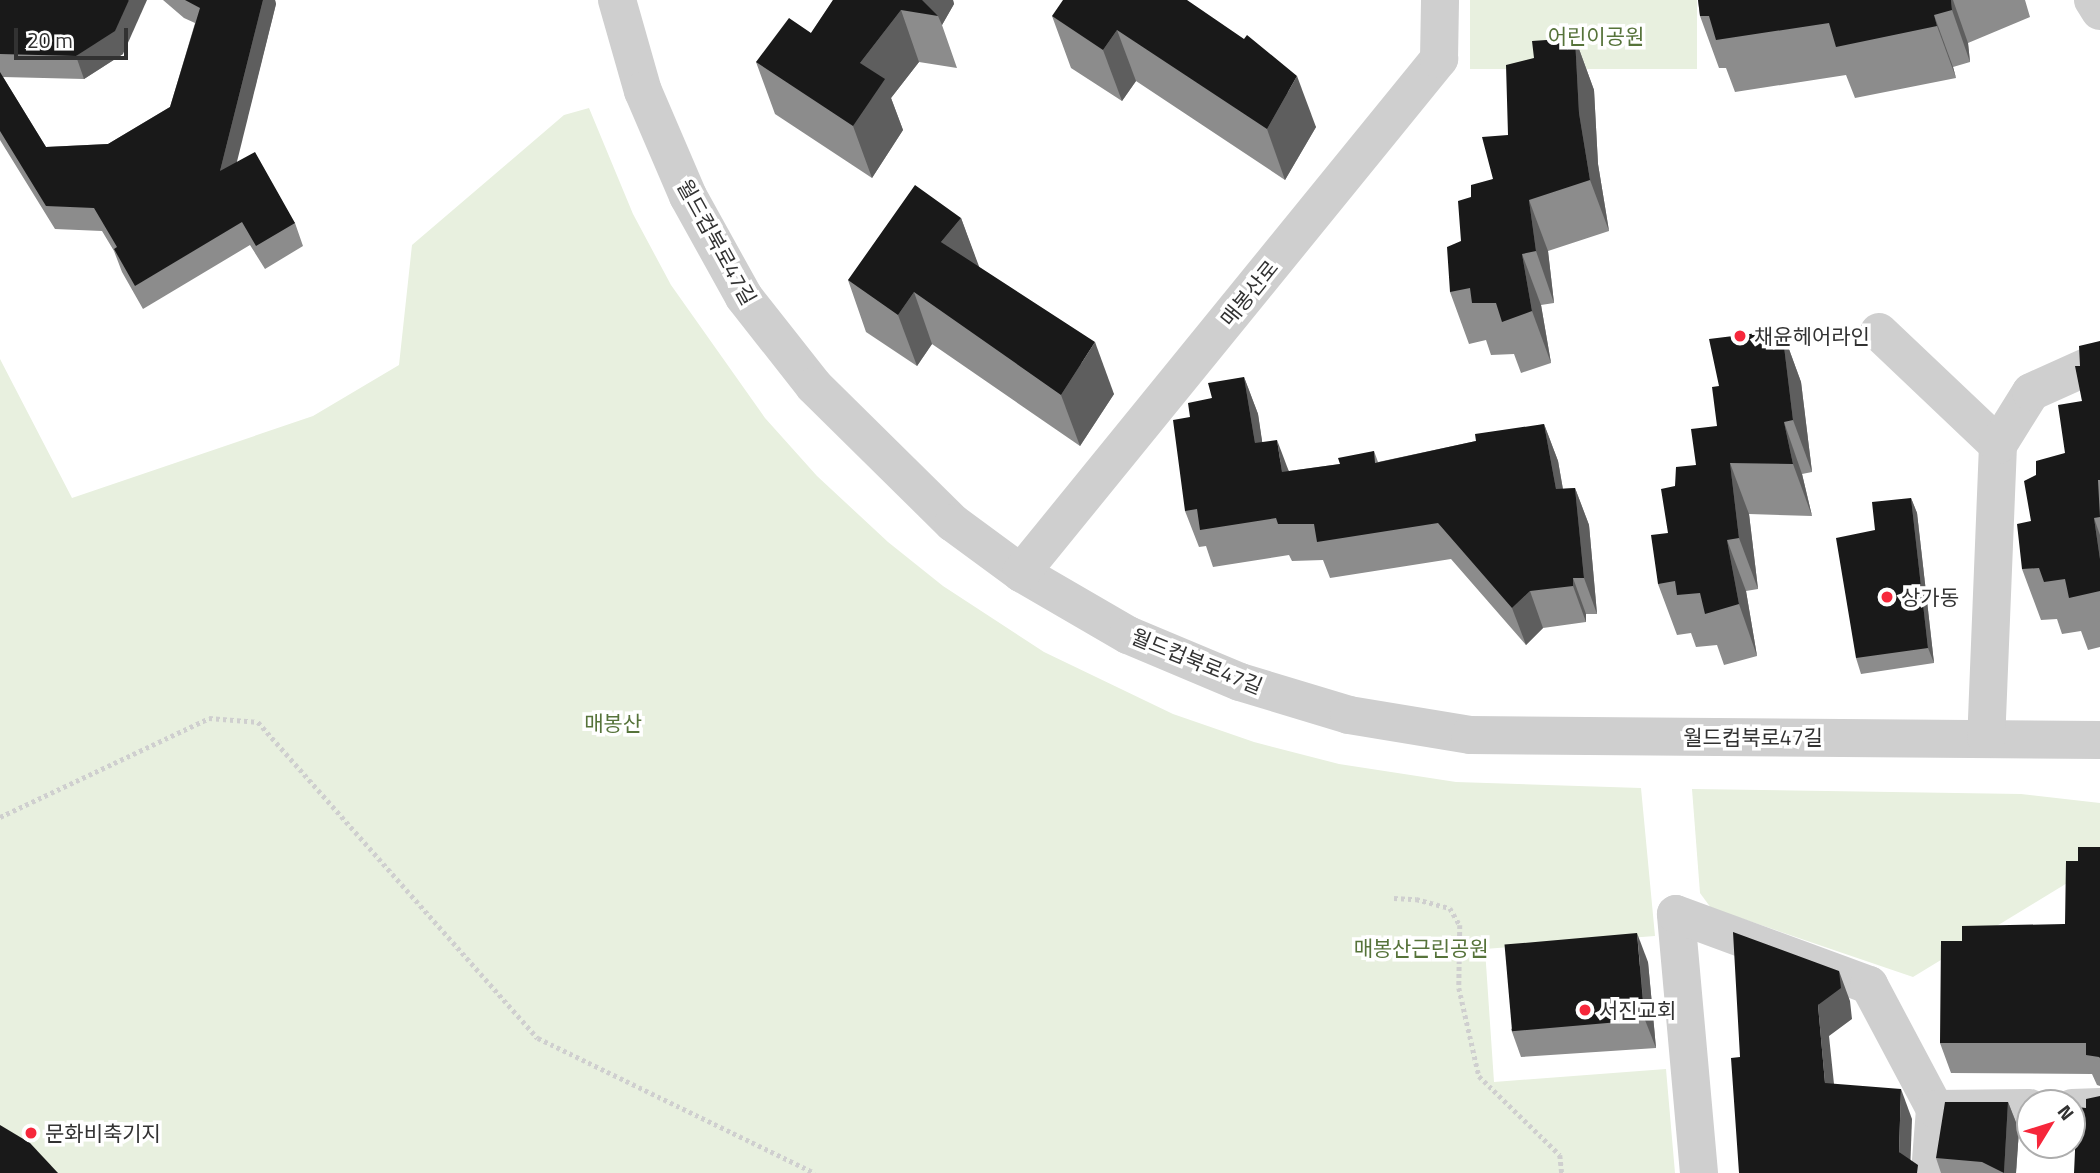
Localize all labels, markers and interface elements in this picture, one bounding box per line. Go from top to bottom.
scale bar [18,14,131,58]
park label: 어린이공원 [1548,23,1644,49]
text: 20 m [27,24,73,56]
street label: 월드컵북로47길 [672,175,762,309]
street label: 매봉산로 [1215,255,1283,331]
place label: 채윤헤어라인 [1754,323,1870,349]
marker: 채윤헤어라인 [1732,328,1748,344]
place label: 상가동 [1901,584,1959,610]
marker: 상가동 [1879,589,1895,605]
street label: 월드컵북로47길 [1128,623,1266,699]
park label: 매봉산 [584,710,642,736]
street label: 월드컵북로47길 [1683,724,1823,750]
park label: 매봉산근린공원 [1353,935,1489,961]
place label: 서진교회 [1599,997,1676,1023]
marker: 서진교회 [1577,1002,1593,1018]
north arrow [2016,1089,2086,1159]
text: N [2051,1098,2082,1126]
place label: 문화비축기지 [45,1120,161,1146]
marker: 문화비축기지 [23,1125,39,1141]

